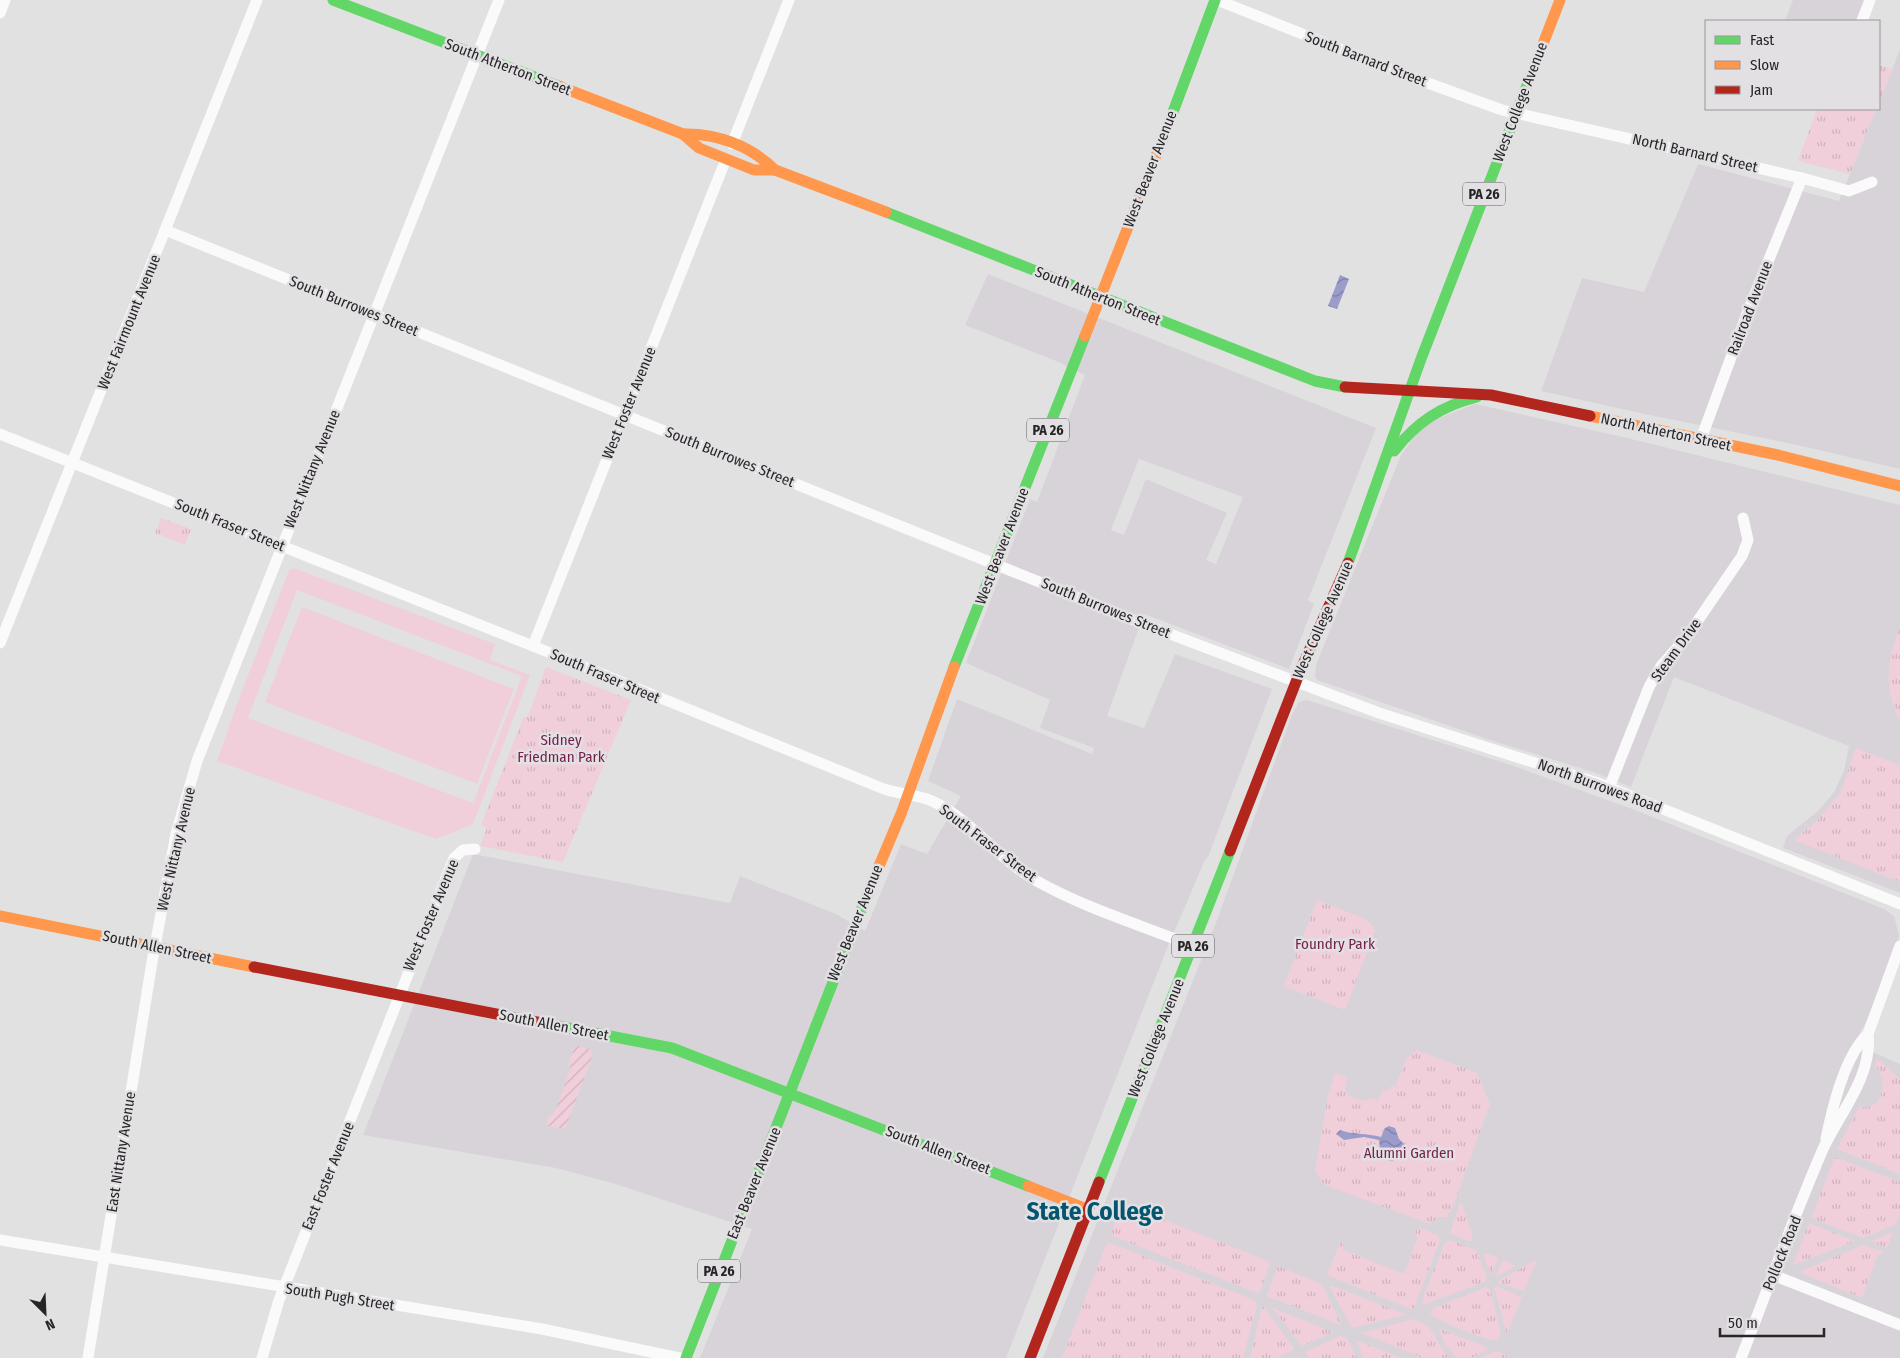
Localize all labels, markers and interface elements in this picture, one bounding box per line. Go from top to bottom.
legend [1705,20,1880,110]
street label: South Barnard Street [1303,28,1429,91]
text: Fast [1750,31,1774,49]
street label: South Atherton Street [442,35,574,99]
street label: West College Avenue [1489,40,1551,164]
text: Slow [1750,56,1779,74]
text: Jam [1750,81,1773,99]
street label: West Beaver Avenue [1119,108,1181,230]
street label: North Barnard Street [1631,130,1759,176]
road number: PA 26 [1463,182,1505,205]
street label: West Fairmount Avenue [94,252,164,392]
street label: Railroad Avenue [1724,258,1776,358]
street label: South Atherton Street [1033,263,1163,329]
street label: South Burrowes Street [287,272,421,340]
street label: West Foster Avenue [598,344,660,462]
street label: West Nittany Avenue [280,407,344,531]
street label: North Atherton Street [1599,409,1733,455]
road number: PA 26 [1027,418,1069,442]
street label: South Burrowes Street [663,423,797,491]
street label: West Beaver Avenue [971,485,1033,607]
street label: South Fraser Street [172,495,288,555]
street label: West College Avenue [1289,559,1357,681]
street label: South Burrowes Street [1039,574,1173,642]
street label: Steam Drive [1647,615,1705,685]
street label: South Fraser Street [548,645,662,707]
park label: Sidney Friedman Park [517,731,605,766]
street label: North Burrowes Road [1535,755,1665,817]
street label: West Nittany Avenue [153,785,199,913]
street label: South Fraser Street [936,801,1040,885]
street label: West Foster Avenue [399,856,463,974]
street label: West Beaver Avenue [823,862,887,984]
street label: South Allen Street [101,927,213,967]
road number: PA 26 [1172,934,1214,958]
park label: Foundry Park [1295,935,1375,953]
street label: West College Avenue [1124,976,1188,1100]
street label: South Allen Street [498,1006,610,1044]
street label: East Nittany Avenue [103,1090,139,1214]
street label: East Foster Avenue [298,1119,358,1233]
street label: South Allen Street [883,1122,993,1178]
street label: East Beaver Avenue [723,1124,785,1242]
park label: Alumni Garden [1364,1144,1454,1162]
district label: State College [1027,1197,1164,1227]
street label: Pollock Road [1759,1213,1805,1293]
road number: PA 26 [698,1260,740,1282]
street label: South Pugh Street [284,1279,396,1315]
north arrow [20,1288,70,1338]
scale bar [1720,1306,1824,1338]
text: 50 m [1728,1314,1758,1332]
text: N [43,1315,57,1334]

